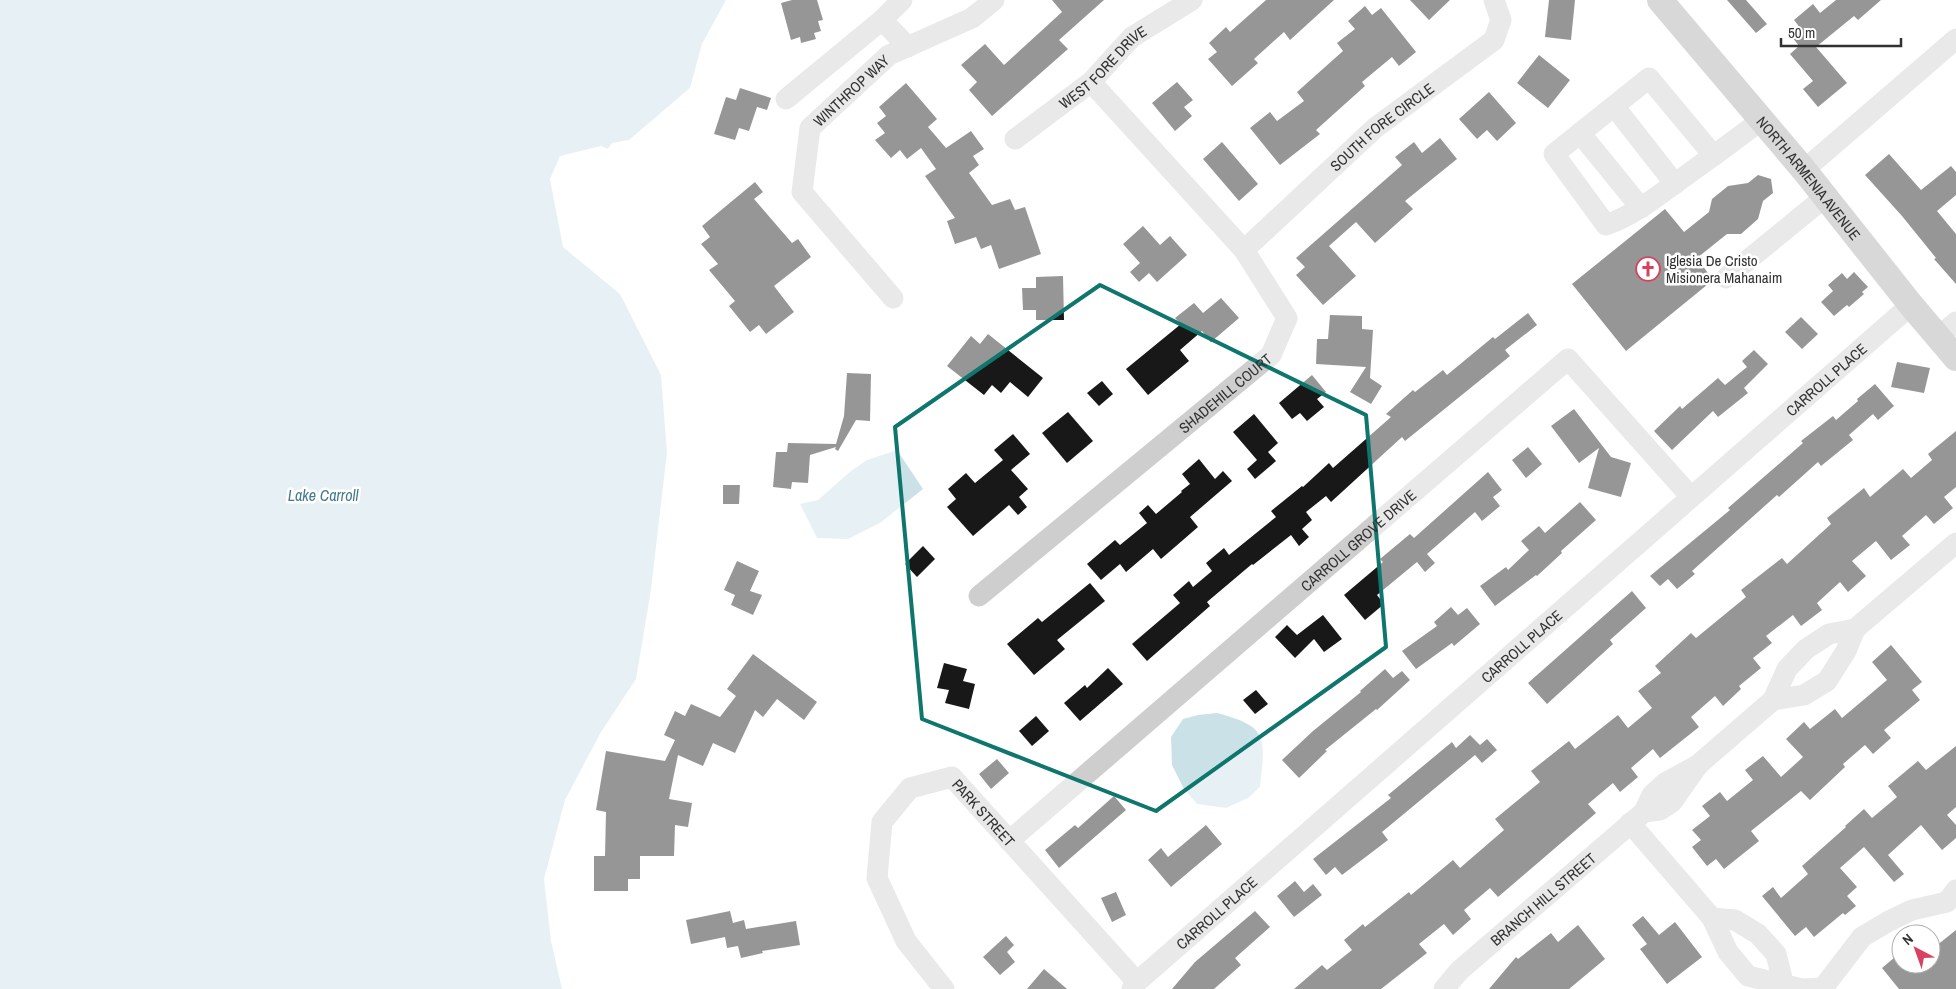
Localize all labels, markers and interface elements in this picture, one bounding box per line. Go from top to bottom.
scale bar [1781,15,1901,47]
street label: WEST FORE DRIVE [1054,20,1150,113]
text: 50 m [1788,22,1815,43]
street label: WINTHROP WAY [808,49,894,131]
street label: SOUTH FORE CIRCLE [1325,78,1438,176]
street label: NORTH ARMENIA AVENUE [1752,111,1866,244]
place label: Iglesia De Cristo Misionera Mahanaim [1666,250,1782,288]
church icon: Iglesia De Cristo Misionera Mahanaim [1635,256,1661,282]
street label: CARROLL PLACE [1781,338,1871,421]
street label: SHADEHILL COURT [1174,348,1276,438]
water label: Lake Carroll [288,484,359,506]
street label: CARROLL GROVE DRIVE [1296,484,1421,596]
street label: CARROLL PLACE [1476,605,1566,687]
street label: PARK STREET [948,774,1020,851]
street label: BRANCH HILL STREET [1486,847,1600,950]
street label: CARROLL PLACE [1171,871,1261,954]
north arrow [1891,924,1941,974]
text: N [1898,930,1917,949]

